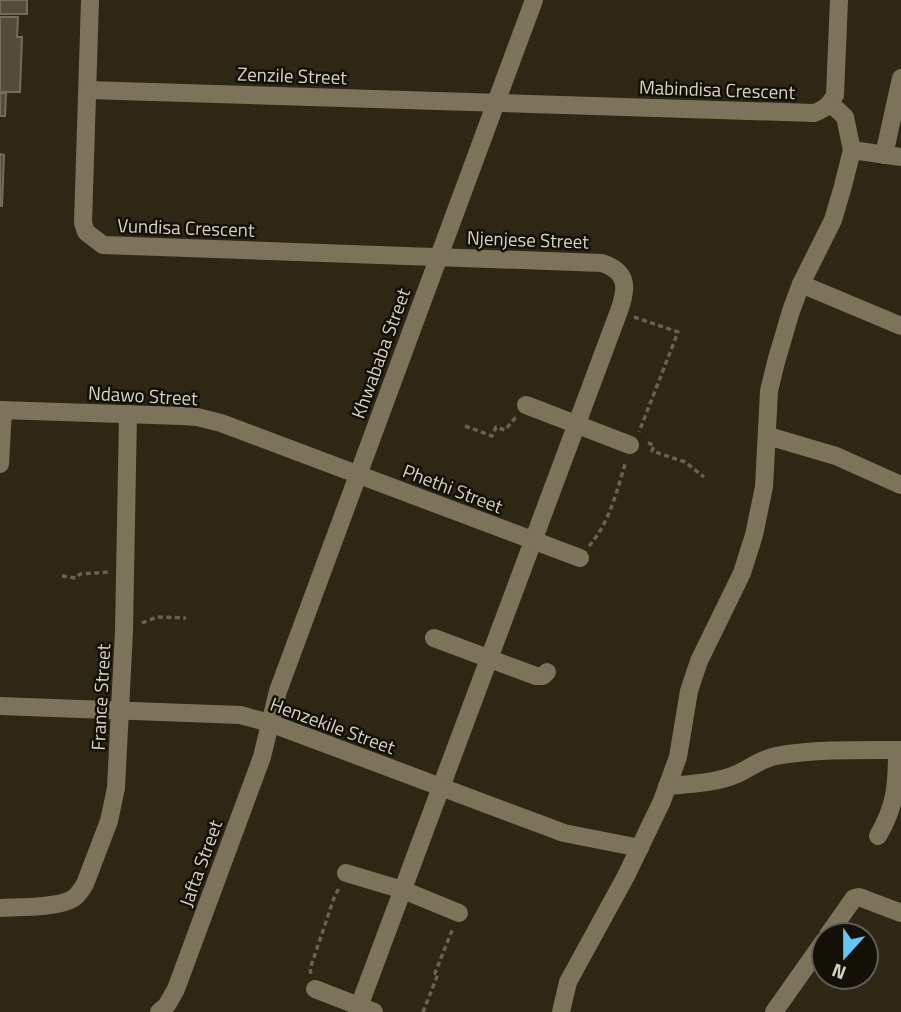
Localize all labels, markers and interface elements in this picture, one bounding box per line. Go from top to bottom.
street label: Zenzile Street [237,59,348,91]
street label: Mabindisa Crescent [638,72,796,106]
street label: Vundisa Crescent [117,210,255,244]
street label: Njenjese Street [466,222,590,256]
street label: Khwababa Street [343,283,417,422]
street label: Ndawo Street [87,378,199,412]
street label: Phethi Street [399,456,508,521]
street label: France Street [83,643,117,751]
street label: Henzekile Street [266,689,400,761]
street label: Jafta Street [171,815,229,911]
north arrow [810,921,880,991]
text: N [827,956,850,988]

